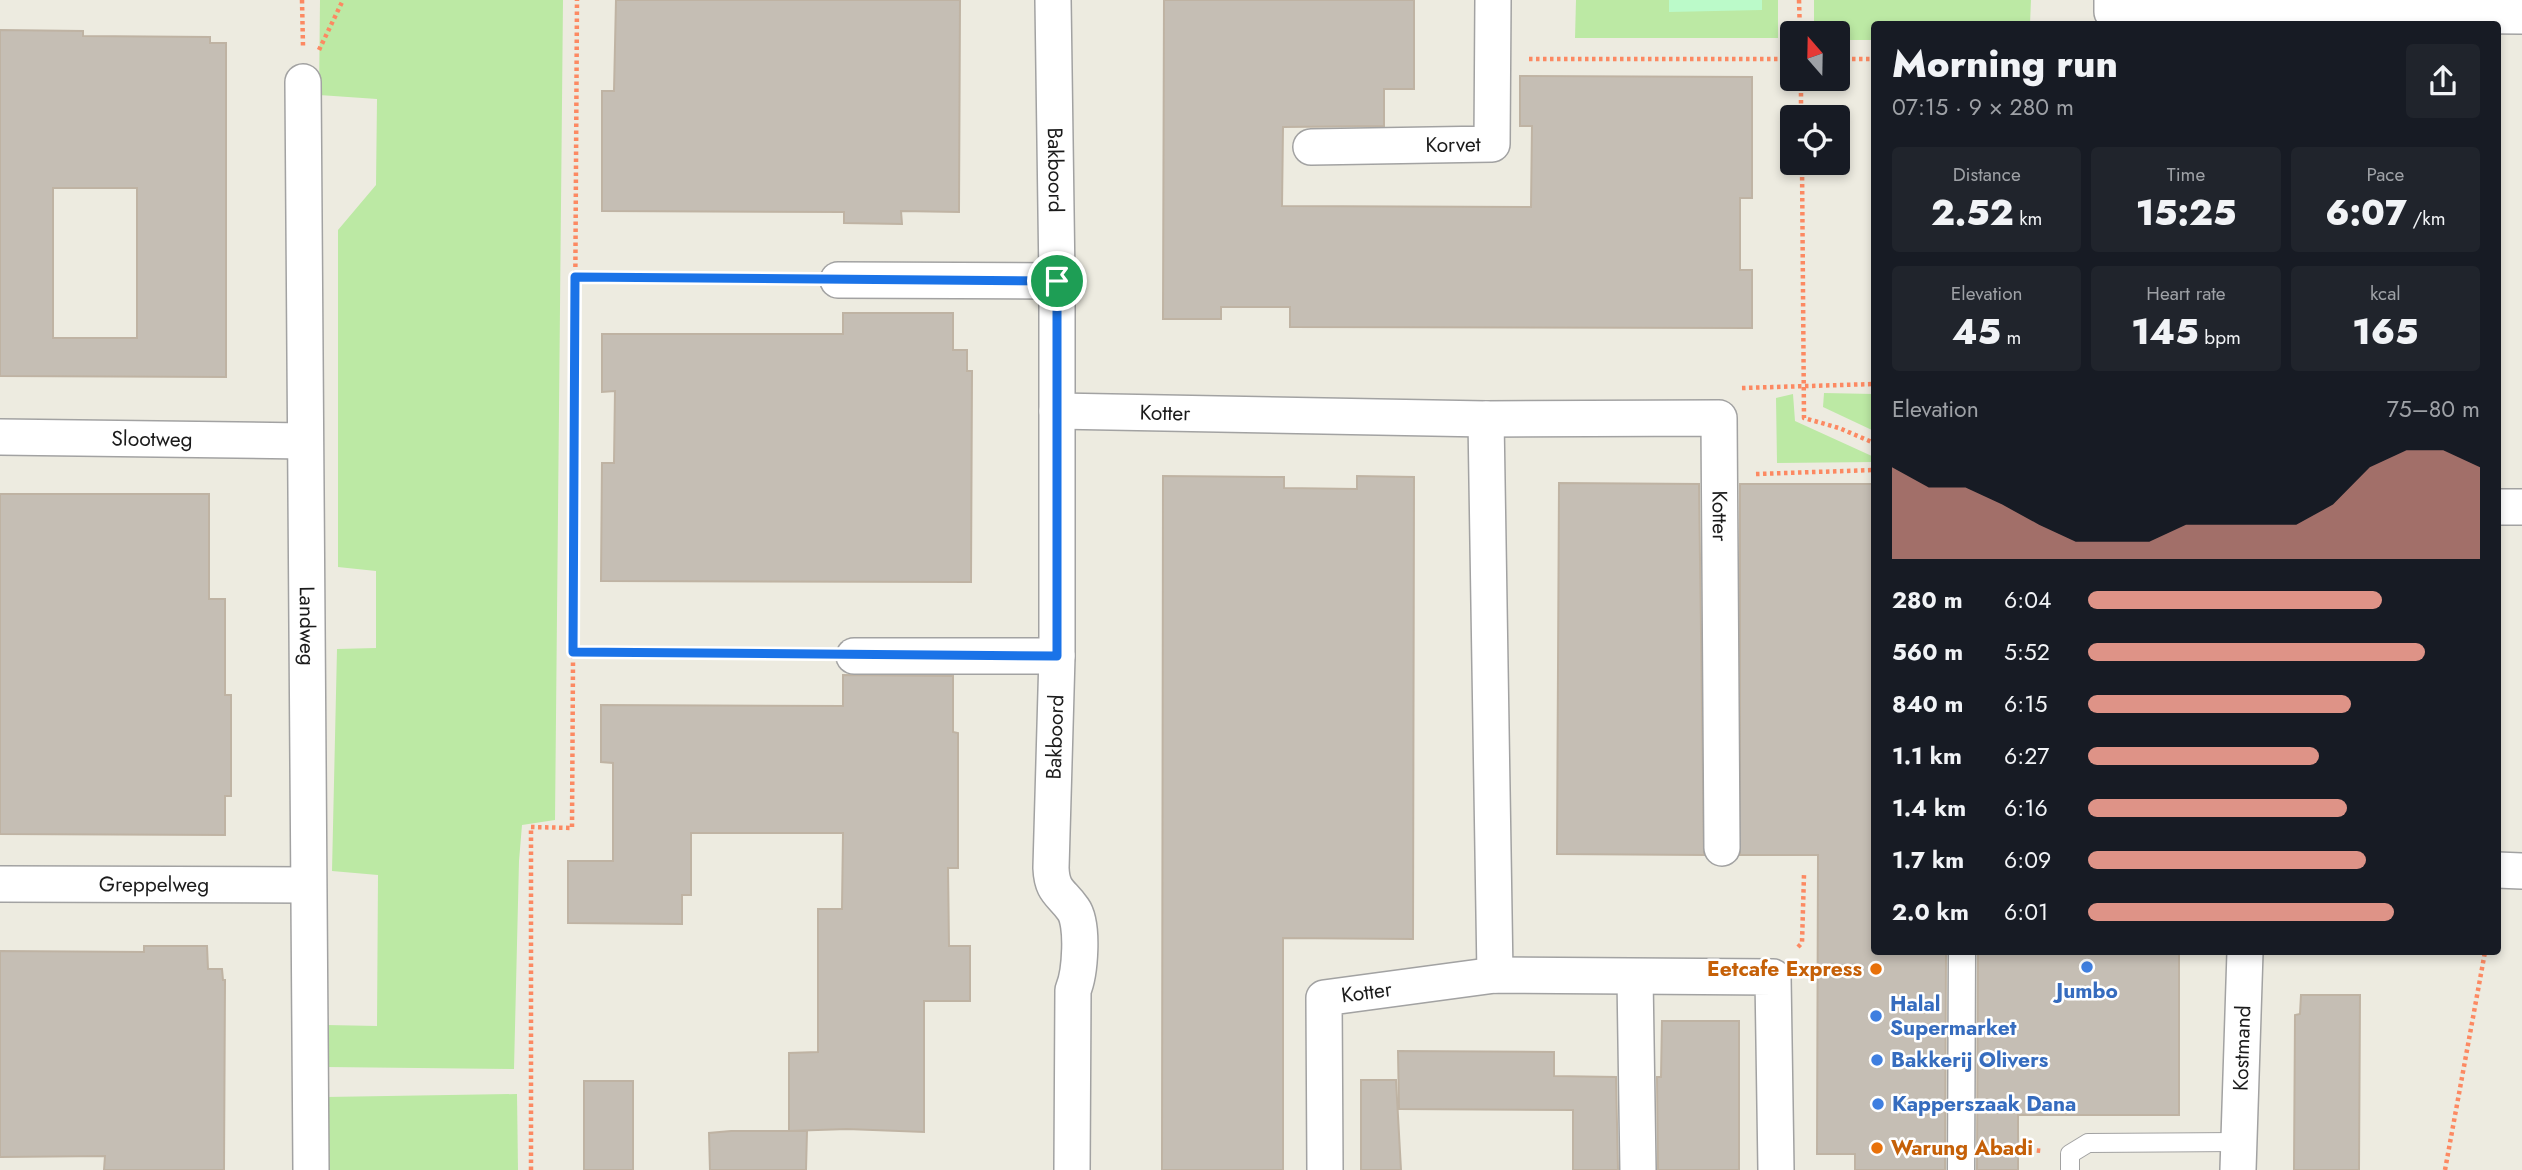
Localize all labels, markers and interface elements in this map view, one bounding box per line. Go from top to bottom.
north arrow [1780,21,1850,91]
map controls [1780,21,1850,175]
text: Morning run [1892,36,2118,91]
button: share [2406,44,2480,118]
text: 07:15 · 9 × 280 m [1892,90,2074,124]
button: locate [1780,105,1850,175]
street label: Bakboord [1040,127,1071,213]
street label: Korvet [1425,129,1481,160]
text: Distance [1953,161,2021,188]
text: Time [2167,161,2205,188]
text: Pace [2366,161,2404,188]
text: 2.52 [1931,188,2014,238]
text: 15:25 [2136,188,2236,238]
text: 6:07 [2325,188,2407,238]
text: km [2014,205,2042,232]
text: /km [2407,205,2445,232]
pin [1027,251,1087,311]
icon: arrive [1038,262,1076,300]
text: Elevation [1951,280,2023,307]
text: Heart rate [2146,280,2226,307]
text: kcal [2370,280,2401,307]
text: 45 [1952,307,2001,357]
text: 145 [2131,307,2199,357]
text: 165 [2352,307,2418,357]
text: m [2001,324,2021,351]
text: bpm [2199,324,2241,351]
text: Elevation [1892,392,1979,426]
text: 75–80 m [2387,392,2480,426]
street label: Kotter [1139,398,1191,428]
street label: Slootweg [111,423,193,455]
street label: Kotter [1705,490,1735,542]
text: 280 m [1892,583,1963,617]
text: 6:04 [2004,583,2051,617]
street label: Landweg [292,586,322,666]
text: 560 m [1892,635,1963,669]
text: 5:52 [2004,635,2050,669]
text: 840 m [1892,687,1963,721]
text: 6:15 [2004,687,2047,721]
street label: Bakboord [1039,694,1071,780]
text: 1.1 km [1892,739,1962,773]
text: 6:27 [2004,739,2049,773]
text: 1.4 km [1892,791,1966,825]
text: 6:16 [2004,791,2048,825]
text: 1.7 km [1892,843,1964,877]
text: 6:09 [2004,843,2051,877]
street label: Greppelweg [99,869,209,900]
text: 2.0 km [1892,895,1969,929]
text: 6:01 [2004,895,2048,929]
place label: Eetcafe Express [1707,954,1862,984]
marker: Jumbo [2079,959,2095,975]
marker: Eetcafe Express [1868,961,1884,977]
street label: Kotter [1339,974,1395,1011]
place label: Jumbo [2052,976,2118,1006]
place label: Halal Supermarket [1890,989,2017,1043]
street label: Kostmand [2226,1005,2258,1091]
marker: Halal Supermarket [1868,1008,1884,1024]
place label: Bakkerij Olivers [1891,1045,2049,1075]
marker: Bakkerij Olivers [1869,1052,1885,1068]
place label: Kapperszaak Dana [1892,1089,2076,1119]
marker: Kapperszaak Dana [1870,1096,1886,1112]
place label: Warung Abadi [1891,1133,2033,1163]
marker: Warung Abadi [1869,1140,1885,1156]

